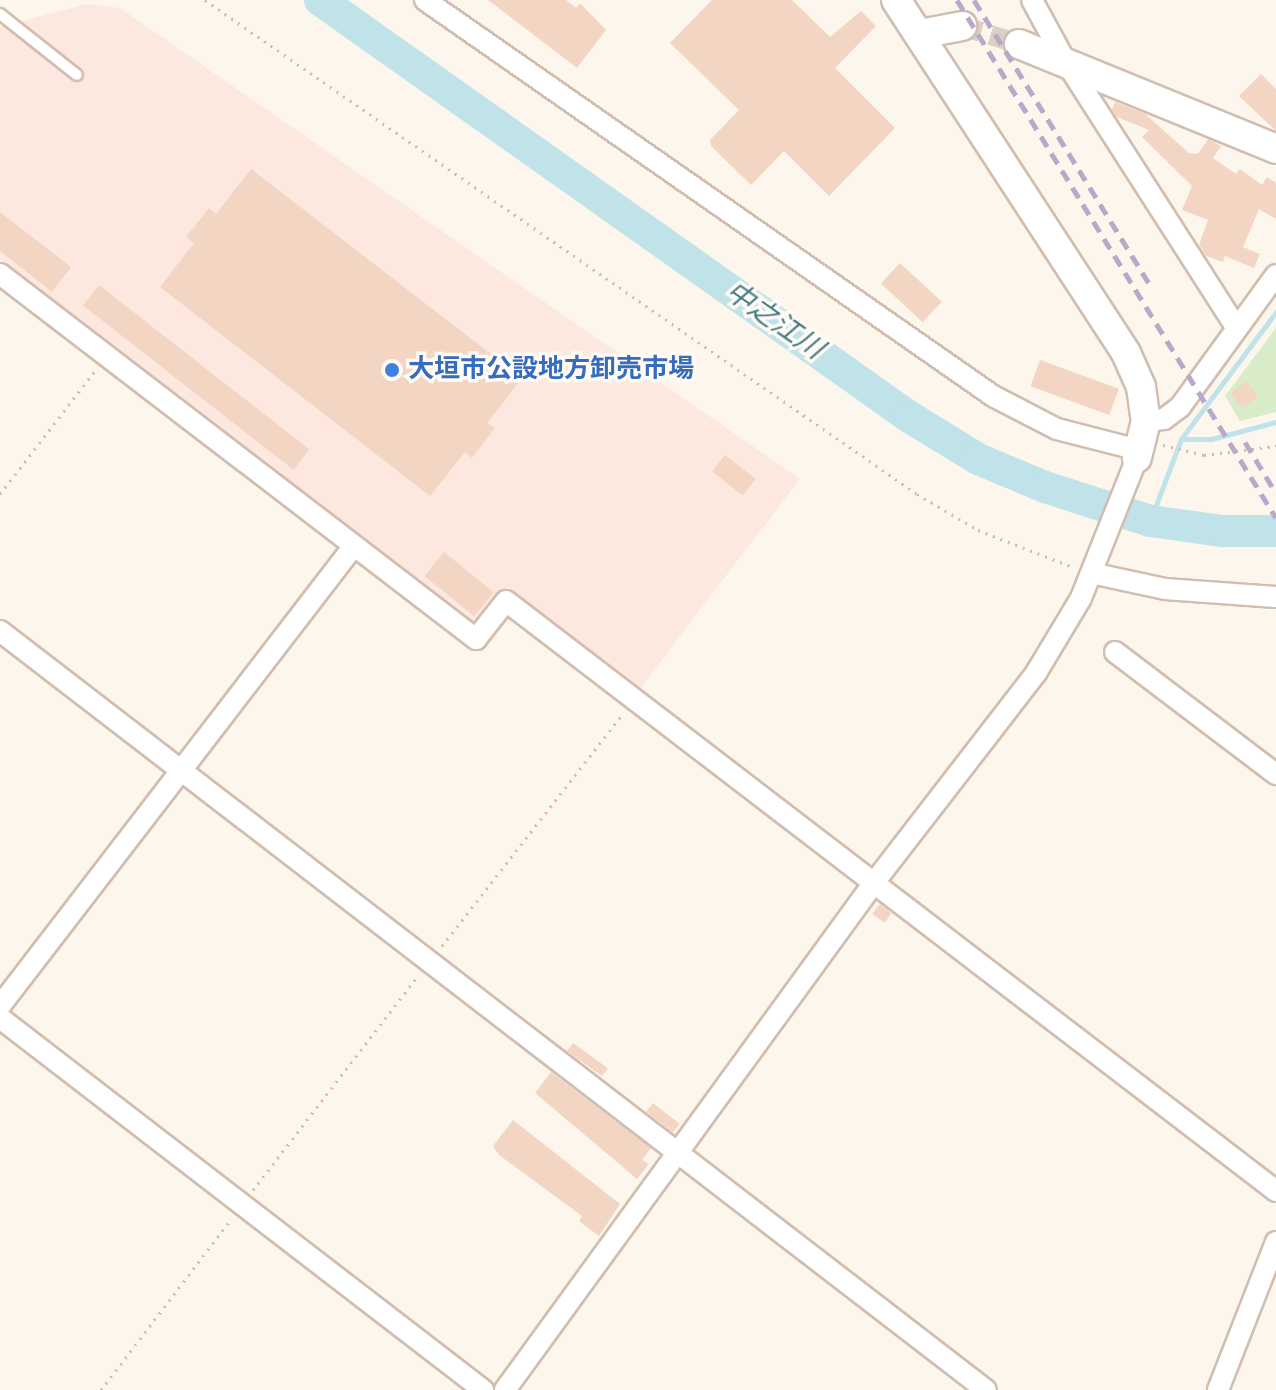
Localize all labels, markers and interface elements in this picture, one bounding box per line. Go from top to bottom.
water label: 中之江川 [718,275,830,367]
place label: 大垣市公設地方卸売市場 [408,354,694,386]
marker: 大垣市公設地方卸売市場 [383,361,401,379]

